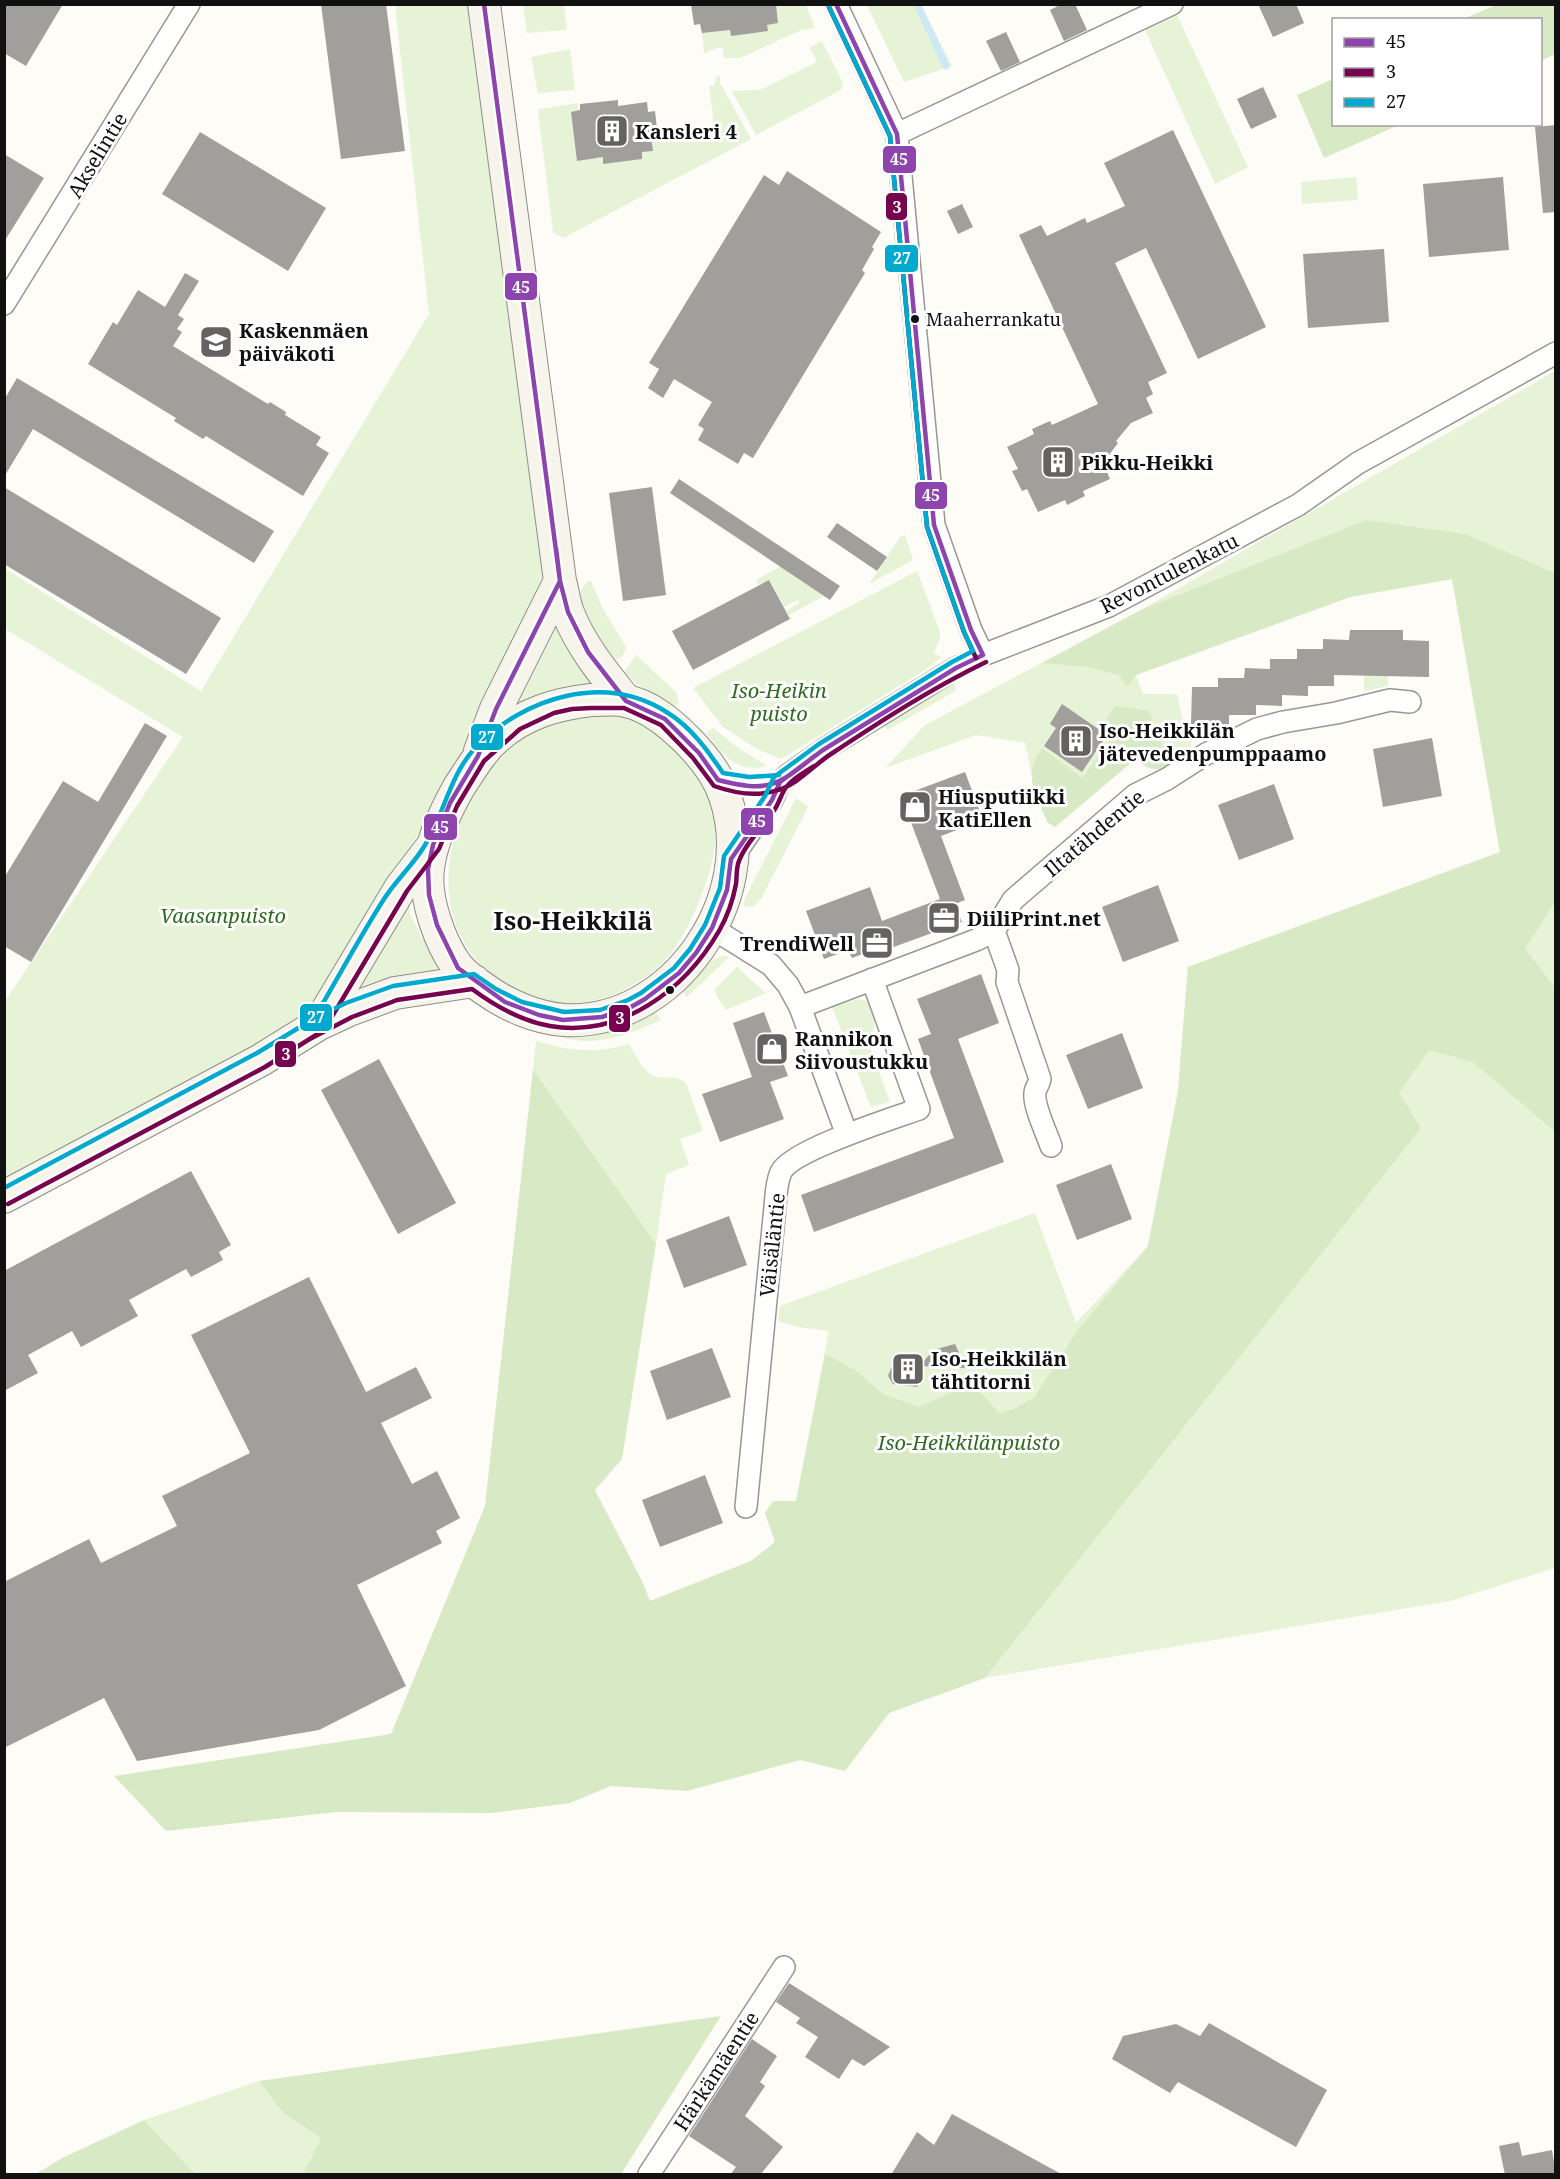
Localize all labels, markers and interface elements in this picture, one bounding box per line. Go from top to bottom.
legend [1332,18,1542,126]
text: 45 [1386,29,1406,53]
text: 3 [1386,59,1396,83]
text: 27 [1386,89,1406,113]
street label: Akselintie [61,107,133,203]
building icon: Kansleri 4 [594,113,630,149]
place label: Kansleri 4 [635,118,737,145]
line badge: 45 [882,145,917,174]
text: 45 [890,148,908,170]
line badge: 3 [885,192,908,221]
text: 3 [892,196,902,218]
line badge: 27 [884,244,919,273]
text: 27 [893,247,911,269]
line badge: 45 [504,272,538,301]
text: 45 [512,276,530,298]
place label: Maaherrankatu [926,307,1062,331]
marker: Maaherrankatu [909,313,921,325]
place label: Kaskenmäen päiväkoti [239,317,369,367]
school or university icon: Kaskenmäen päiväkoti [198,324,234,360]
building icon: Pikku-Heikki [1040,444,1076,480]
place label: Pikku-Heikki [1081,449,1213,476]
line badge: 45 [914,481,948,510]
text: 45 [922,484,940,506]
street label: Revontulenkatu [1095,526,1243,620]
park label: Iso-Heikin puisto [730,677,827,727]
place label: Iso-Heikkilän jätevedenpumppaamo [1098,717,1327,767]
line badge: 27 [470,723,504,751]
building icon: Iso-Heikkilän jätevedenpumppaamo [1058,723,1094,759]
text: 27 [478,726,496,748]
place label: Hiusputiikki KatiEllen [938,783,1065,833]
street label: Iltatähdentie [1038,783,1150,883]
shop icon: Hiusputiikki KatiEllen [897,789,933,825]
line badge: 45 [740,807,774,836]
text: 45 [748,810,766,832]
line badge: 45 [423,813,458,841]
text: 45 [431,816,449,838]
office icon: DiiliPrint.net [926,900,962,936]
park label: Vaasanpuisto [160,902,286,929]
district label: Iso-Heikkilä [493,902,653,938]
place label: DiiliPrint.net [967,905,1101,932]
office icon: TrendiWell [859,925,895,961]
place label: TrendiWell [740,930,854,957]
unlabelled marker [664,984,676,996]
line badge: 27 [299,1003,333,1032]
line badge: 3 [608,1004,631,1033]
text: 27 [307,1006,325,1028]
text: 3 [615,1007,625,1029]
place label: Rannikon Siivoustukku [795,1025,928,1075]
shop icon: Rannikon Siivoustukku [754,1031,790,1067]
line badge: 3 [274,1040,297,1068]
text: 3 [281,1043,291,1065]
street label: Väisäläntie [753,1192,791,1298]
place label: Iso-Heikkilän tähtitorni [931,1345,1067,1395]
building icon: Iso-Heikkilän tähtitorni [890,1351,926,1387]
park label: Iso-Heikkilänpuisto [877,1429,1060,1456]
street label: Härkämäentie [667,2006,765,2136]

